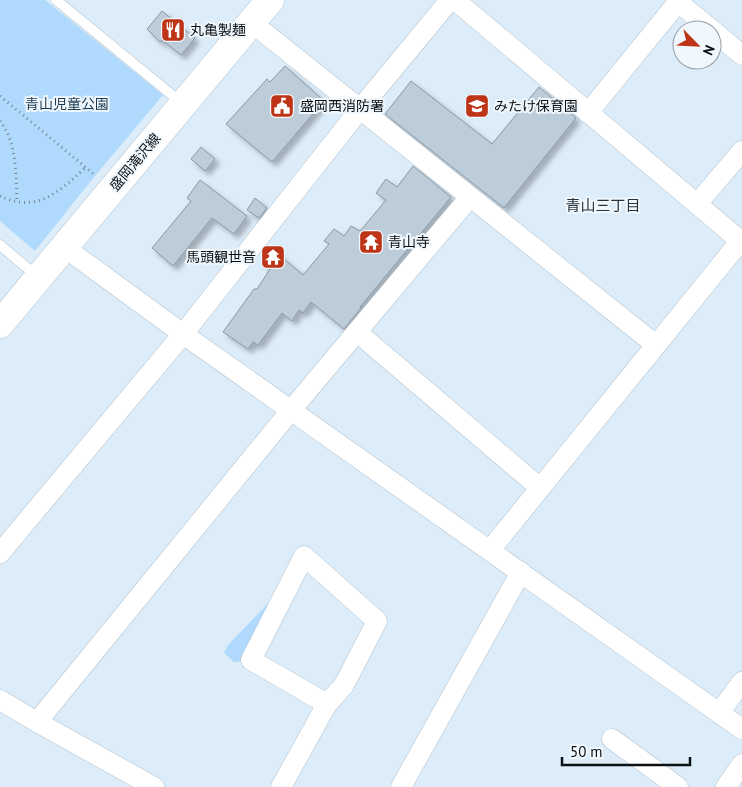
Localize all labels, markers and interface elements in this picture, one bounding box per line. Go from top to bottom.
restaurant icon: 丸亀製麺 [160,17,186,43]
north arrow [672,20,722,70]
place label: 丸亀製麺 [190,21,246,39]
text: N [699,42,719,58]
public building icon: 盛岡西消防署 [269,93,295,119]
school or university icon: みたけ保育園 [464,93,490,119]
park label: 青山児童公園 [25,95,109,113]
place label: 盛岡西消防署 [300,97,384,115]
place label: みたけ保育園 [494,97,578,115]
street label: 盛岡滝沢線 [106,129,164,195]
district label: 青山三丁目 [565,196,641,215]
temple icon: 青山寺 [358,229,384,255]
place label: 青山寺 [388,233,430,251]
temple icon: 馬頭観世音 [260,244,286,270]
place label: 馬頭観世音 [186,248,256,266]
scale bar [562,734,690,766]
text: 50 m [570,742,603,761]

